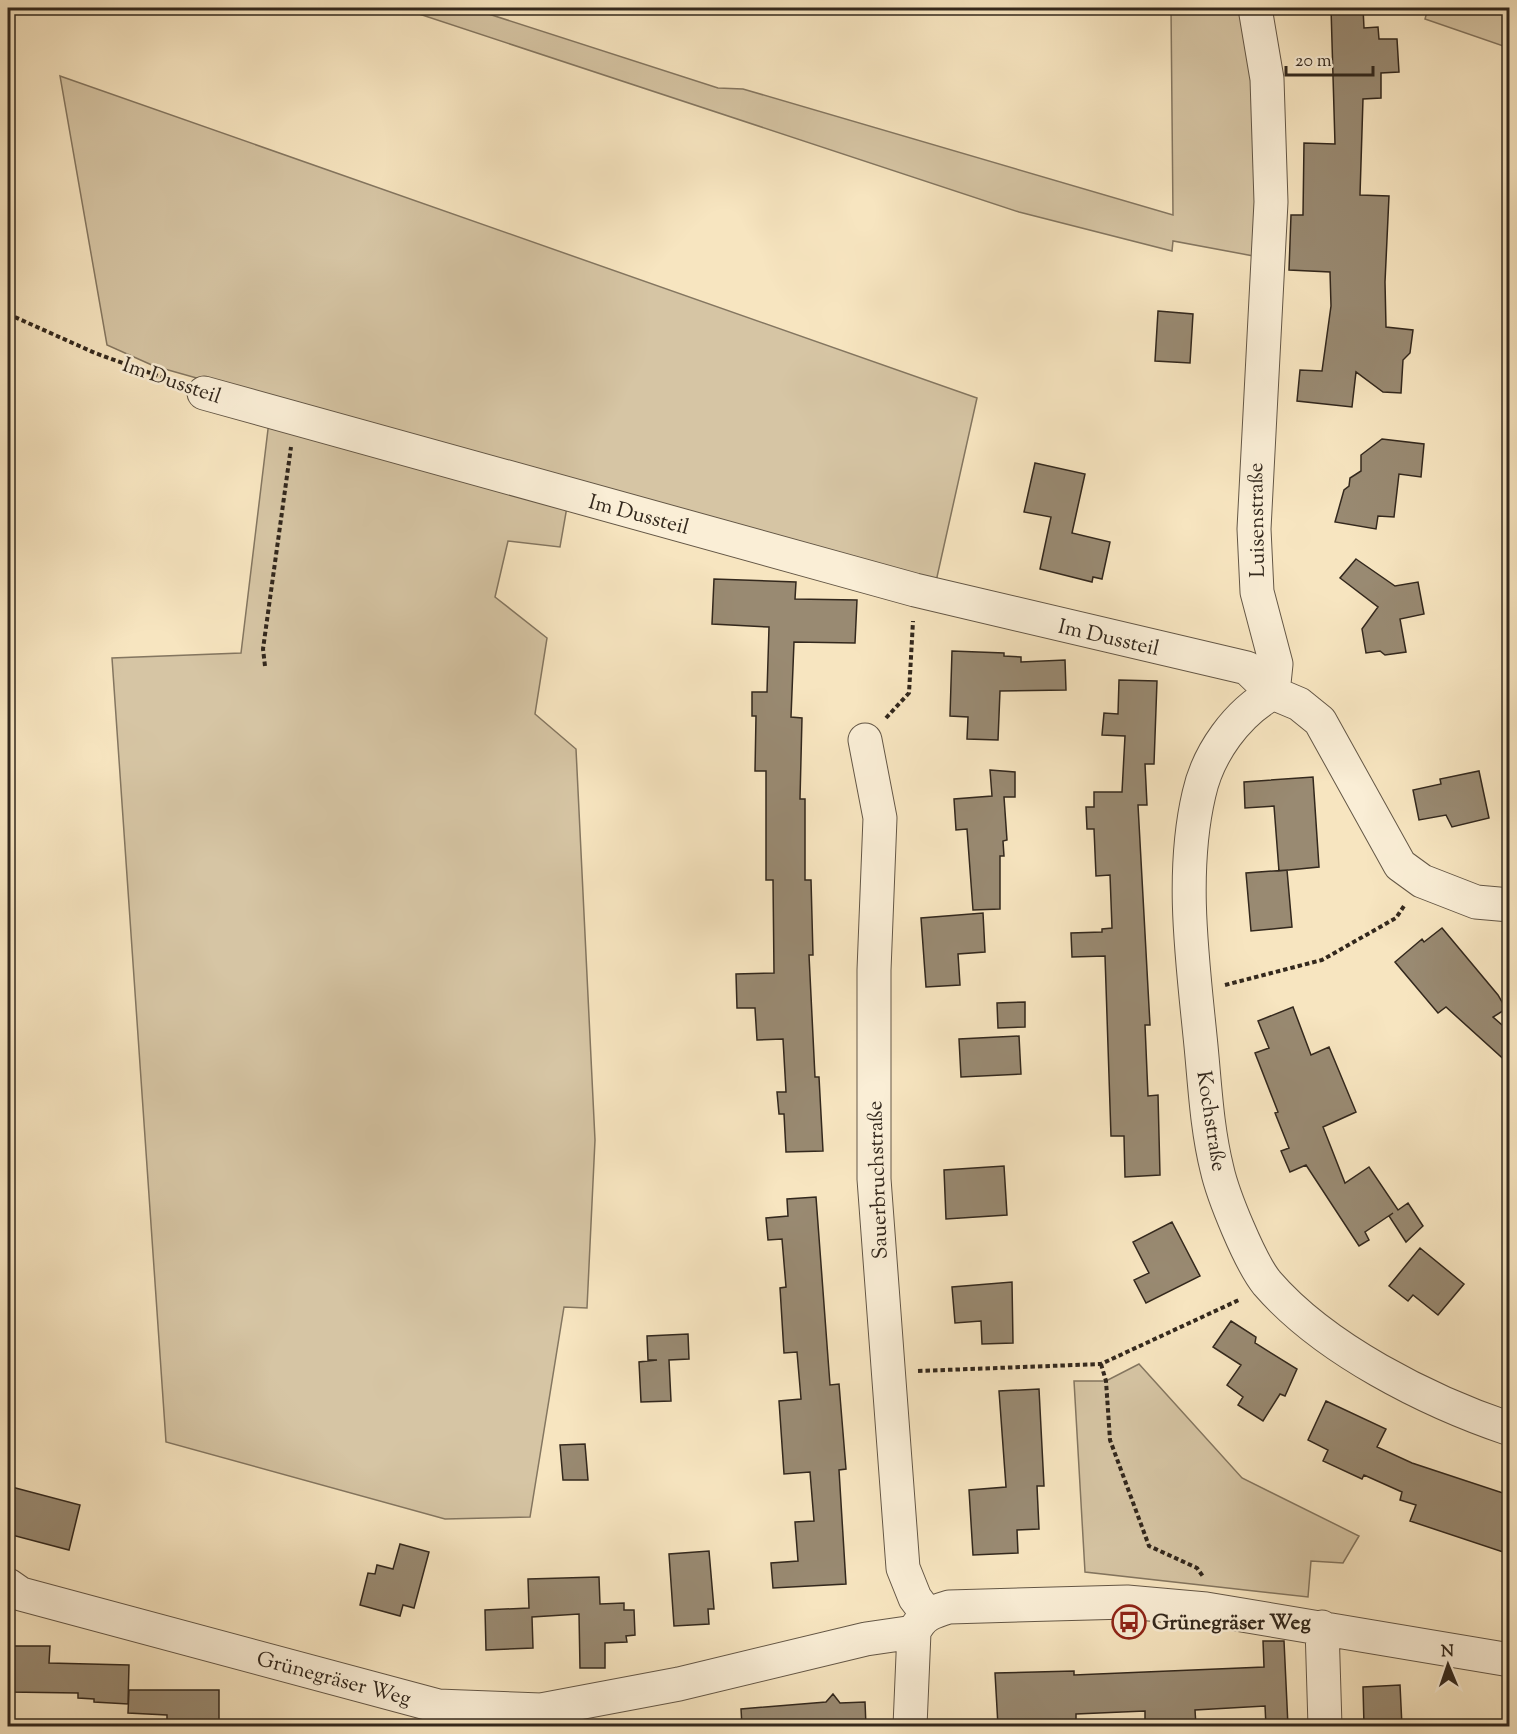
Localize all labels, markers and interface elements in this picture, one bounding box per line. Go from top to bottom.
scale bar [1286,39,1373,77]
text: 20 m [1295,49,1332,75]
street label: Im Dussteil [118,351,225,413]
street label: Luisenstraße [1242,462,1274,578]
street label: Im Dussteil [585,488,692,544]
street label: Im Dussteil [1055,613,1162,665]
street label: Kochstraße [1187,1069,1233,1174]
street label: Sauerbruchstraße [861,1100,897,1260]
bus stop icon: Grünegräser Weg [1111,1604,1147,1640]
place label: Grünegräser Weg [1152,1609,1311,1639]
north arrow [1418,1635,1478,1695]
text: N [1441,1641,1455,1664]
street label: Grünegräser Weg [253,1645,414,1715]

